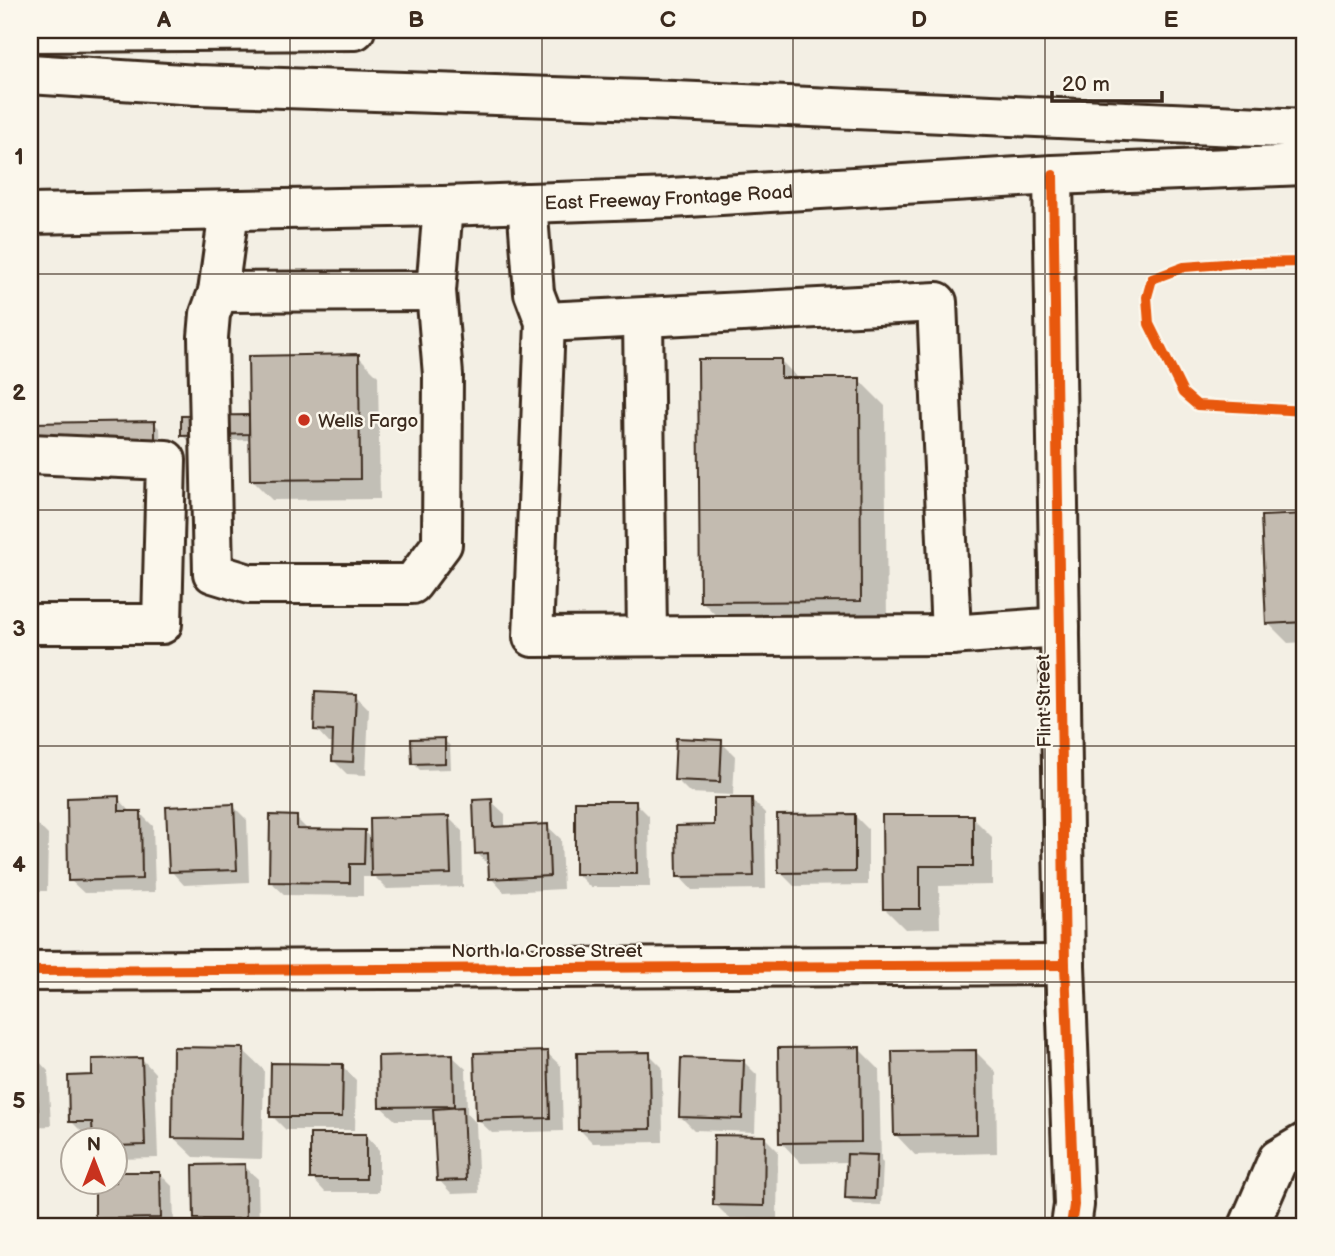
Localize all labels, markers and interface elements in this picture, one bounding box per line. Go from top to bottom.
text: A [156,6,172,34]
text: B [408,6,424,34]
text: C [660,6,676,34]
text: D [911,6,927,34]
text: E [1164,6,1179,34]
scale bar [1052,60,1162,104]
text: 20 m [1062,72,1110,97]
text: 1 [14,143,24,171]
street label: East Freeway Frontage Road [544,181,794,215]
text: 2 [12,379,26,407]
place label: Wells Fargo [318,410,418,433]
marker: Wells Fargo [296,412,312,428]
text: 3 [12,615,26,643]
street label: Flint Street [1032,654,1057,748]
text: 4 [12,851,26,879]
street label: North la Crosse Street [451,940,643,963]
text: 5 [12,1087,26,1115]
north arrow [60,1126,130,1196]
text: N [87,1134,101,1157]

